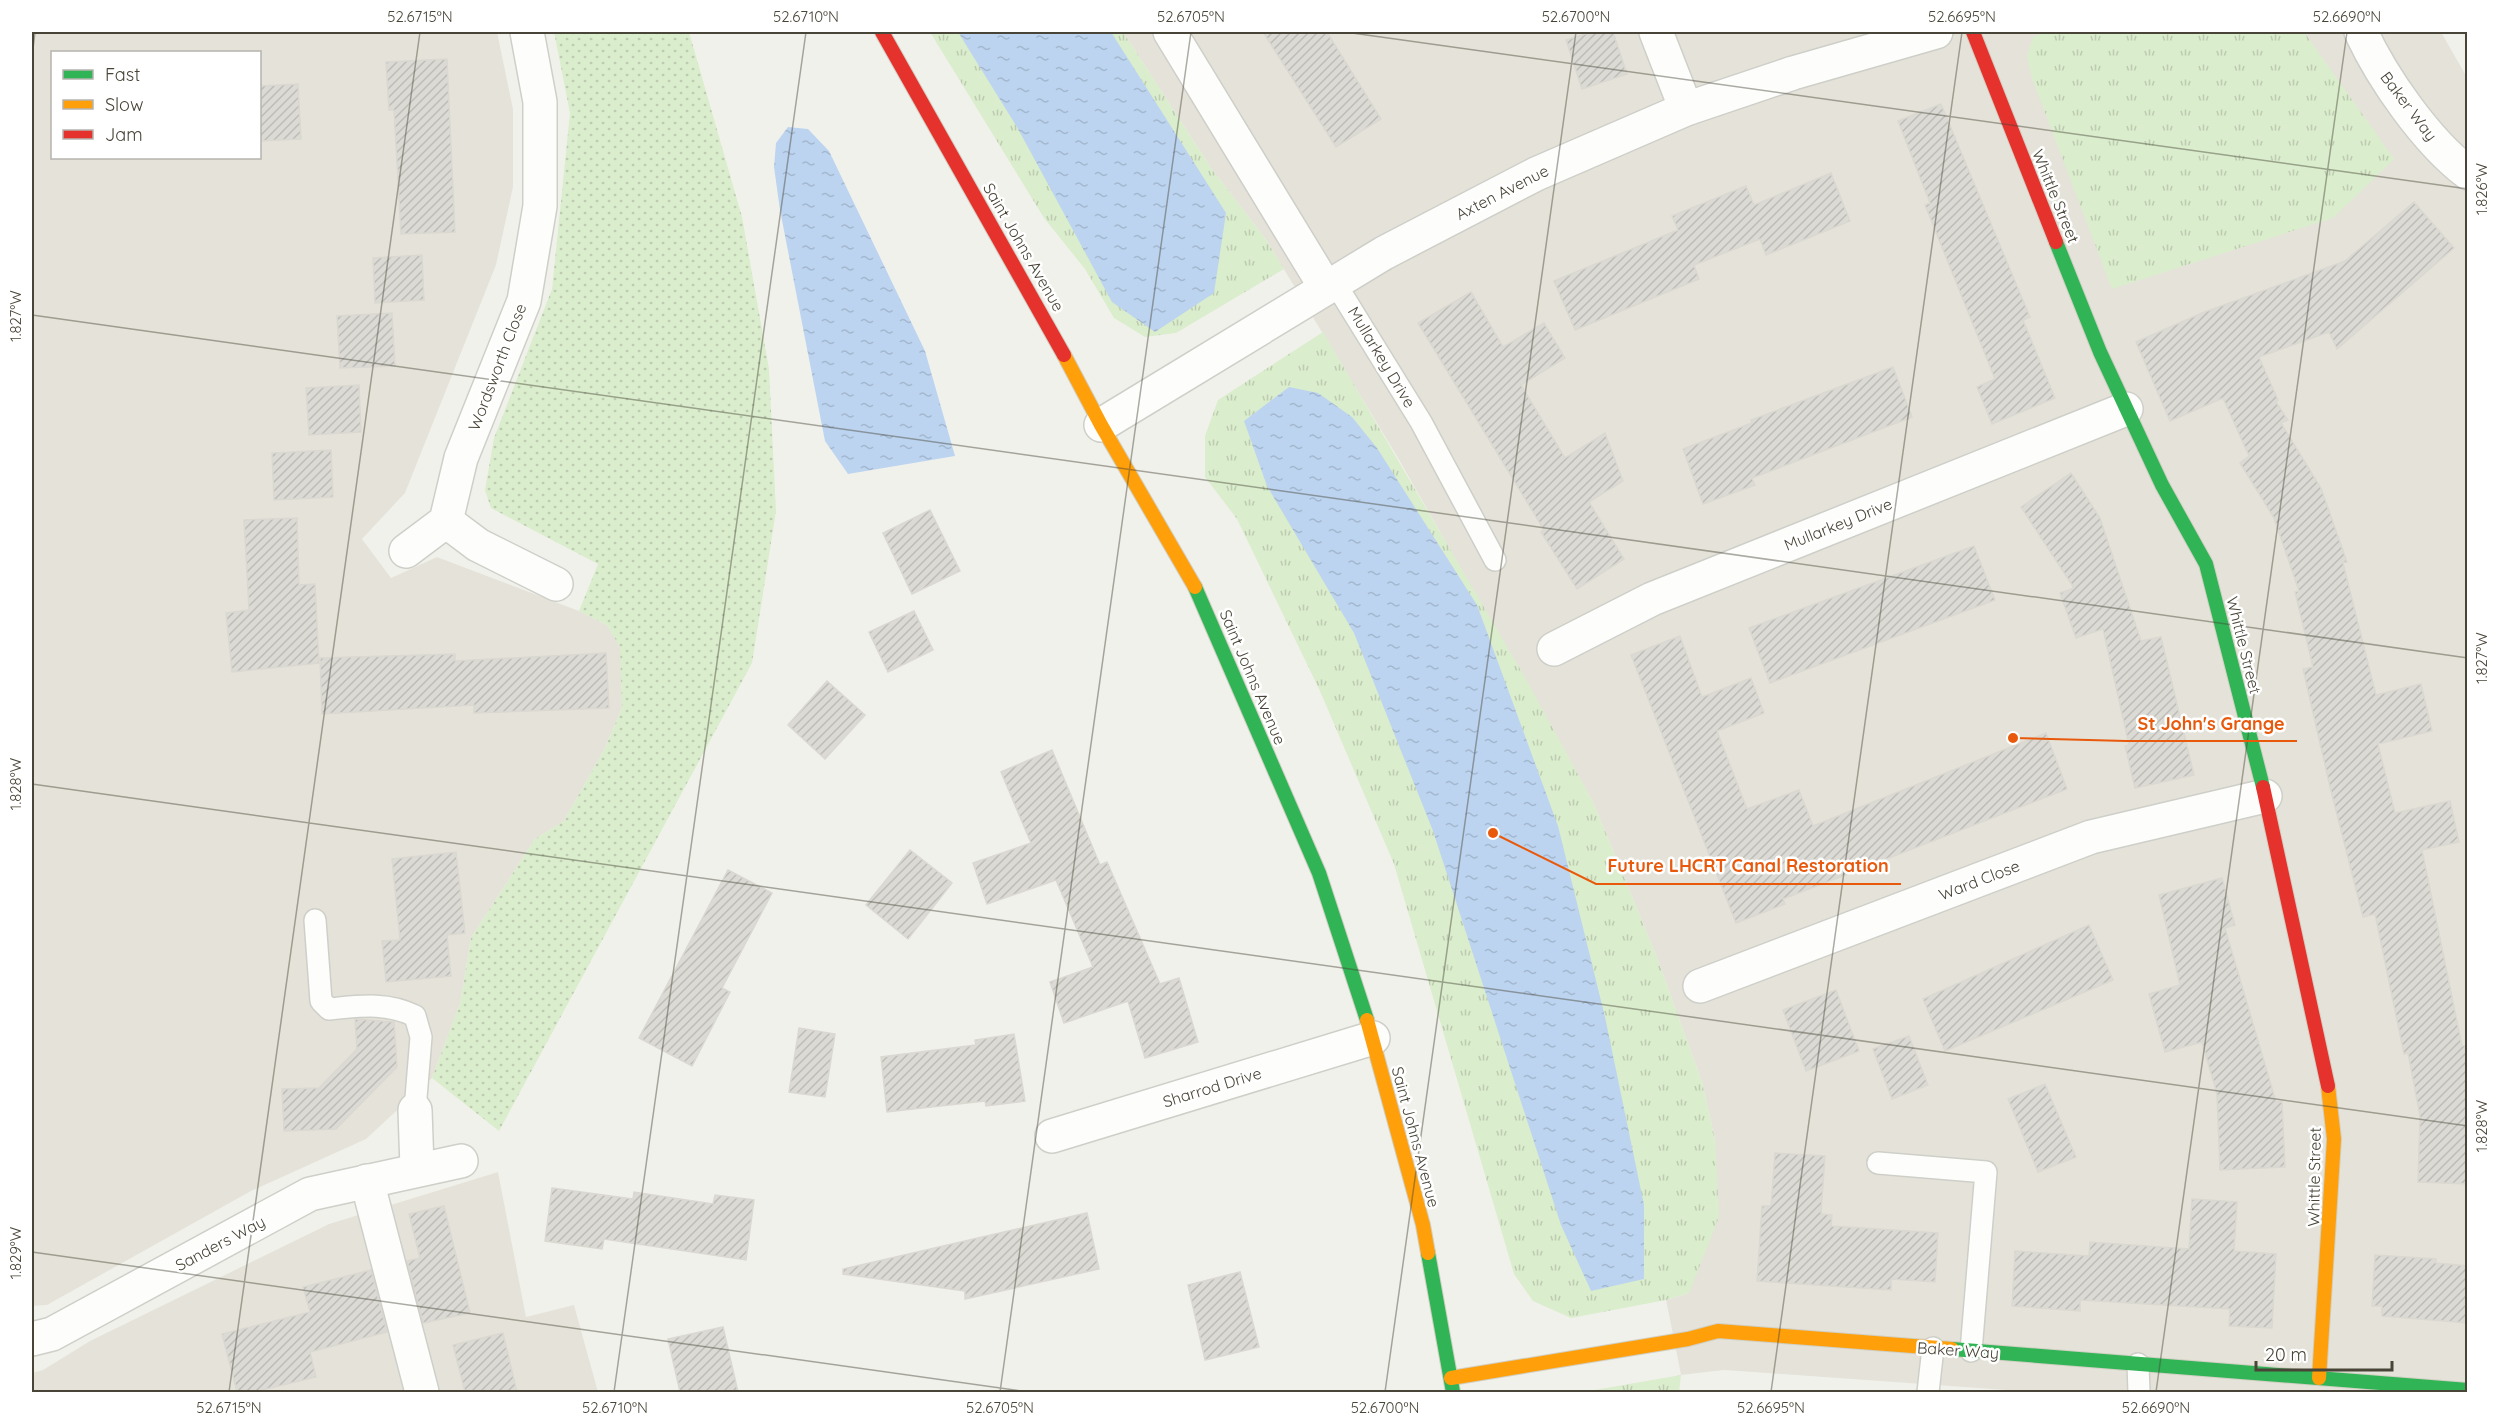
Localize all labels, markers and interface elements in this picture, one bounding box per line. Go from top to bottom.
text: 52.6715°N [387,7,453,26]
text: 52.6710°N [773,7,839,26]
text: 52.6705°N [1157,7,1225,26]
text: 52.6700°N [1542,7,1610,26]
text: 52.6695°N [1928,7,1996,26]
text: 52.6690°N [2313,7,2381,26]
legend [51,51,261,159]
text: Fast [105,63,140,86]
street label: Baker Way [2376,67,2442,145]
text: Slow [105,93,143,116]
text: Jam [105,123,143,146]
street label: Whittle Street [2028,146,2084,246]
street label: Axten Avenue [1452,160,1552,224]
text: 1.826°W [2472,162,2491,215]
street label: Saint Johns Avenue [979,179,1069,315]
text: 1.827°W [6,290,25,342]
street label: Wordsworth Close [464,300,530,434]
street label: Mullarkey Drive [1344,303,1420,411]
street label: Mullarkey Drive [1781,493,1895,555]
street label: Whittle Street [2222,594,2266,696]
street label: Saint Johns Avenue [1215,606,1291,748]
text: 1.827°W [2472,632,2491,684]
callout: St John's Grange [2126,705,2297,741]
text: St John's Grange [2137,712,2285,735]
text: 1.828°W [6,757,25,810]
callout: Future LHCRT Canal Restoration [1596,848,1901,884]
text: Future LHCRT Canal Restoration [1607,854,1889,877]
street label: Ward Close [1936,855,2022,905]
street label: Sharrod Drive [1160,1063,1264,1111]
street label: Saint Johns Avenue [1388,1064,1444,1210]
text: 1.828°W [2472,1099,2491,1152]
street label: Whittle Street [2303,1127,2325,1227]
street label: Sanders Way [172,1211,268,1275]
text: 1.829°W [6,1226,25,1279]
scale bar [2256,1334,2392,1372]
street label: Baker Way [1916,1337,2000,1363]
text: 20 m [2265,1343,2307,1366]
text: 52.6715°N [196,1398,262,1417]
text: 52.6710°N [582,1398,648,1417]
text: 52.6705°N [966,1398,1034,1417]
text: 52.6700°N [1351,1398,1419,1417]
text: 52.6695°N [1737,1398,1805,1417]
text: 52.6690°N [2122,1398,2190,1417]

